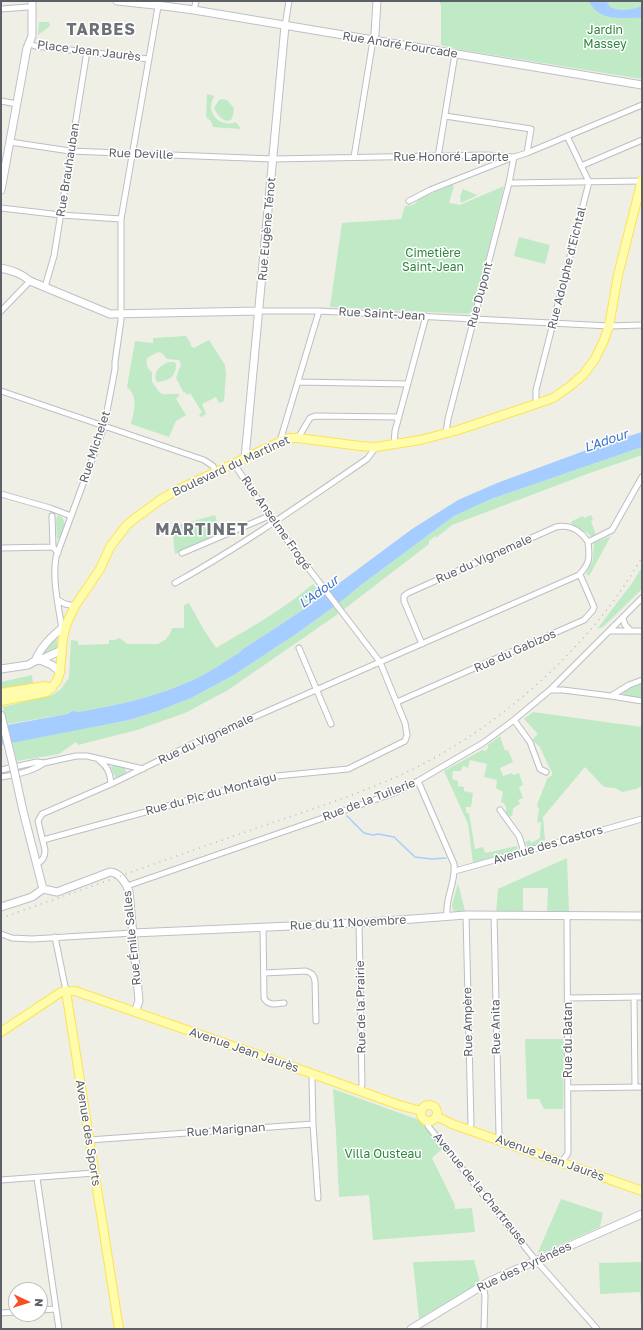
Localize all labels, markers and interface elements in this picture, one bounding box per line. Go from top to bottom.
district label: TARBES [66,20,136,40]
park label: Jardin Massey [583,23,627,51]
street label: Rue André Fourcade [342,29,458,61]
street label: Place Jean Jaurès [36,37,142,65]
street label: Rue Brauhauban [53,122,83,218]
street label: Rue Deville [108,146,174,162]
street label: Rue Honoré Laporte [393,150,509,164]
street label: Rue Eugène Ténot [255,177,279,281]
street label: Rue Adolphe d'Eichtal [545,205,589,331]
park label: Cimetière Saint-Jean [402,246,464,274]
street label: Rue Dupont [464,261,496,329]
street label: Rue Saint-Jean [338,305,426,323]
street label: Rue Michelet [77,409,113,485]
water label: L'Adour [582,426,630,456]
street label: Boulevard du Martinet [170,432,292,500]
street label: Rue Anselme Frogé [238,473,314,573]
district label: MARTINET [155,520,249,540]
street label: Rue du Vignemale [434,531,534,587]
water label: L'Adour [296,572,342,612]
street label: Rue du Gabizos [472,626,558,676]
street label: Rue du Vignemale [156,711,256,767]
street label: Rue du Pic du Montaigu [144,770,278,818]
street label: Rue de la Tuilerie [320,776,418,824]
street label: Avenue des Castors [492,822,604,868]
street label: Rue Émile Salles [120,890,144,986]
street label: Rue du 11 Novembre [289,913,407,933]
street label: Rue de la Prairie [353,960,369,1054]
street label: Rue Ampère [460,987,476,1057]
street label: Rue Anita [488,999,504,1055]
street label: Rue du Batan [561,1002,575,1078]
street label: Avenue Jean Jaurès [187,1025,301,1075]
street label: Avenue des Sports [72,1079,104,1187]
street label: Rue Marignan [186,1120,266,1140]
street label: Avenue de la Chartreuse [430,1130,530,1248]
street label: Avenue Jean Jaurès [494,1132,606,1184]
park label: Villa Ousteau [344,1147,422,1161]
street label: Rue des Pyrénées [474,1239,574,1295]
north arrow [8,1282,48,1322]
text: N [33,1298,46,1307]

